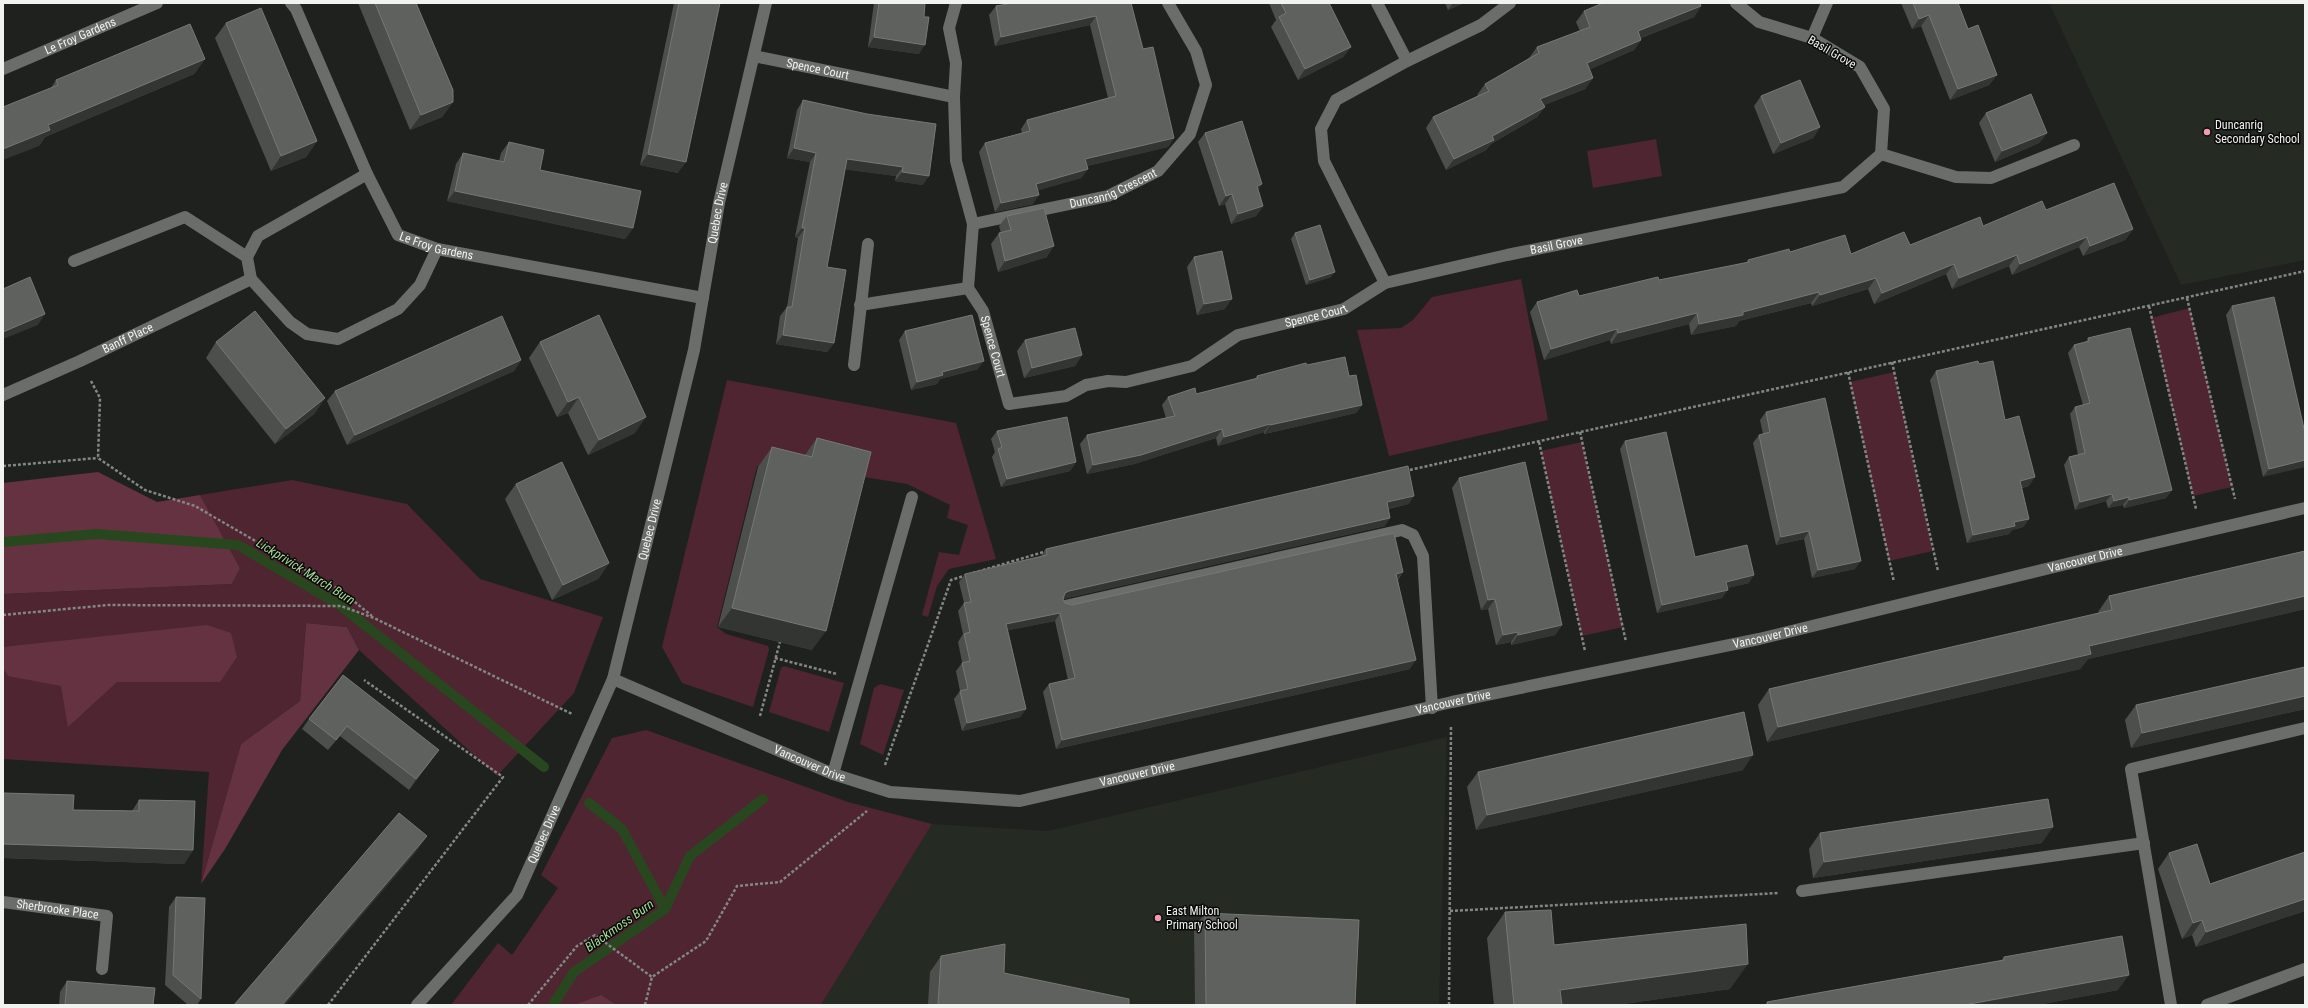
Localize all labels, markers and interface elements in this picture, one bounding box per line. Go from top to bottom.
street label: Le Froy Gardens [42,14,118,57]
street label: Basil Grove [1805,33,1859,72]
street label: Spence Court [785,56,851,82]
place label: Duncanrig Secondary School [2215,118,2300,146]
marker: Duncanrig Secondary School [2202,127,2212,137]
street label: Duncanrig Crescent [1068,166,1159,211]
street label: Quebec Drive [705,180,731,245]
street label: Le Froy Gardens [398,229,474,263]
street label: Basil Grove [1529,233,1584,257]
street label: Spence Court [1283,301,1351,330]
street label: Spence Court [978,314,1008,380]
street label: Banff Place [100,320,156,356]
street label: Quebec Drive [636,497,664,562]
water label: Lickprivick March Burn [254,535,358,608]
street label: Vancouver Drive [2046,544,2124,575]
street label: Vancouver Drive [1732,620,1810,651]
street label: Vancouver Drive [1414,687,1492,717]
street label: Vancouver Drive [772,742,847,785]
street label: Vancouver Drive [1098,759,1176,789]
street label: Quebec Drive [525,803,563,866]
water label: Blackmoss Burn [582,896,657,955]
street label: Sherbrooke Place [16,897,100,922]
place label: East Milton Primary School [1166,904,1238,932]
marker: East Milton Primary School [1153,913,1163,923]

